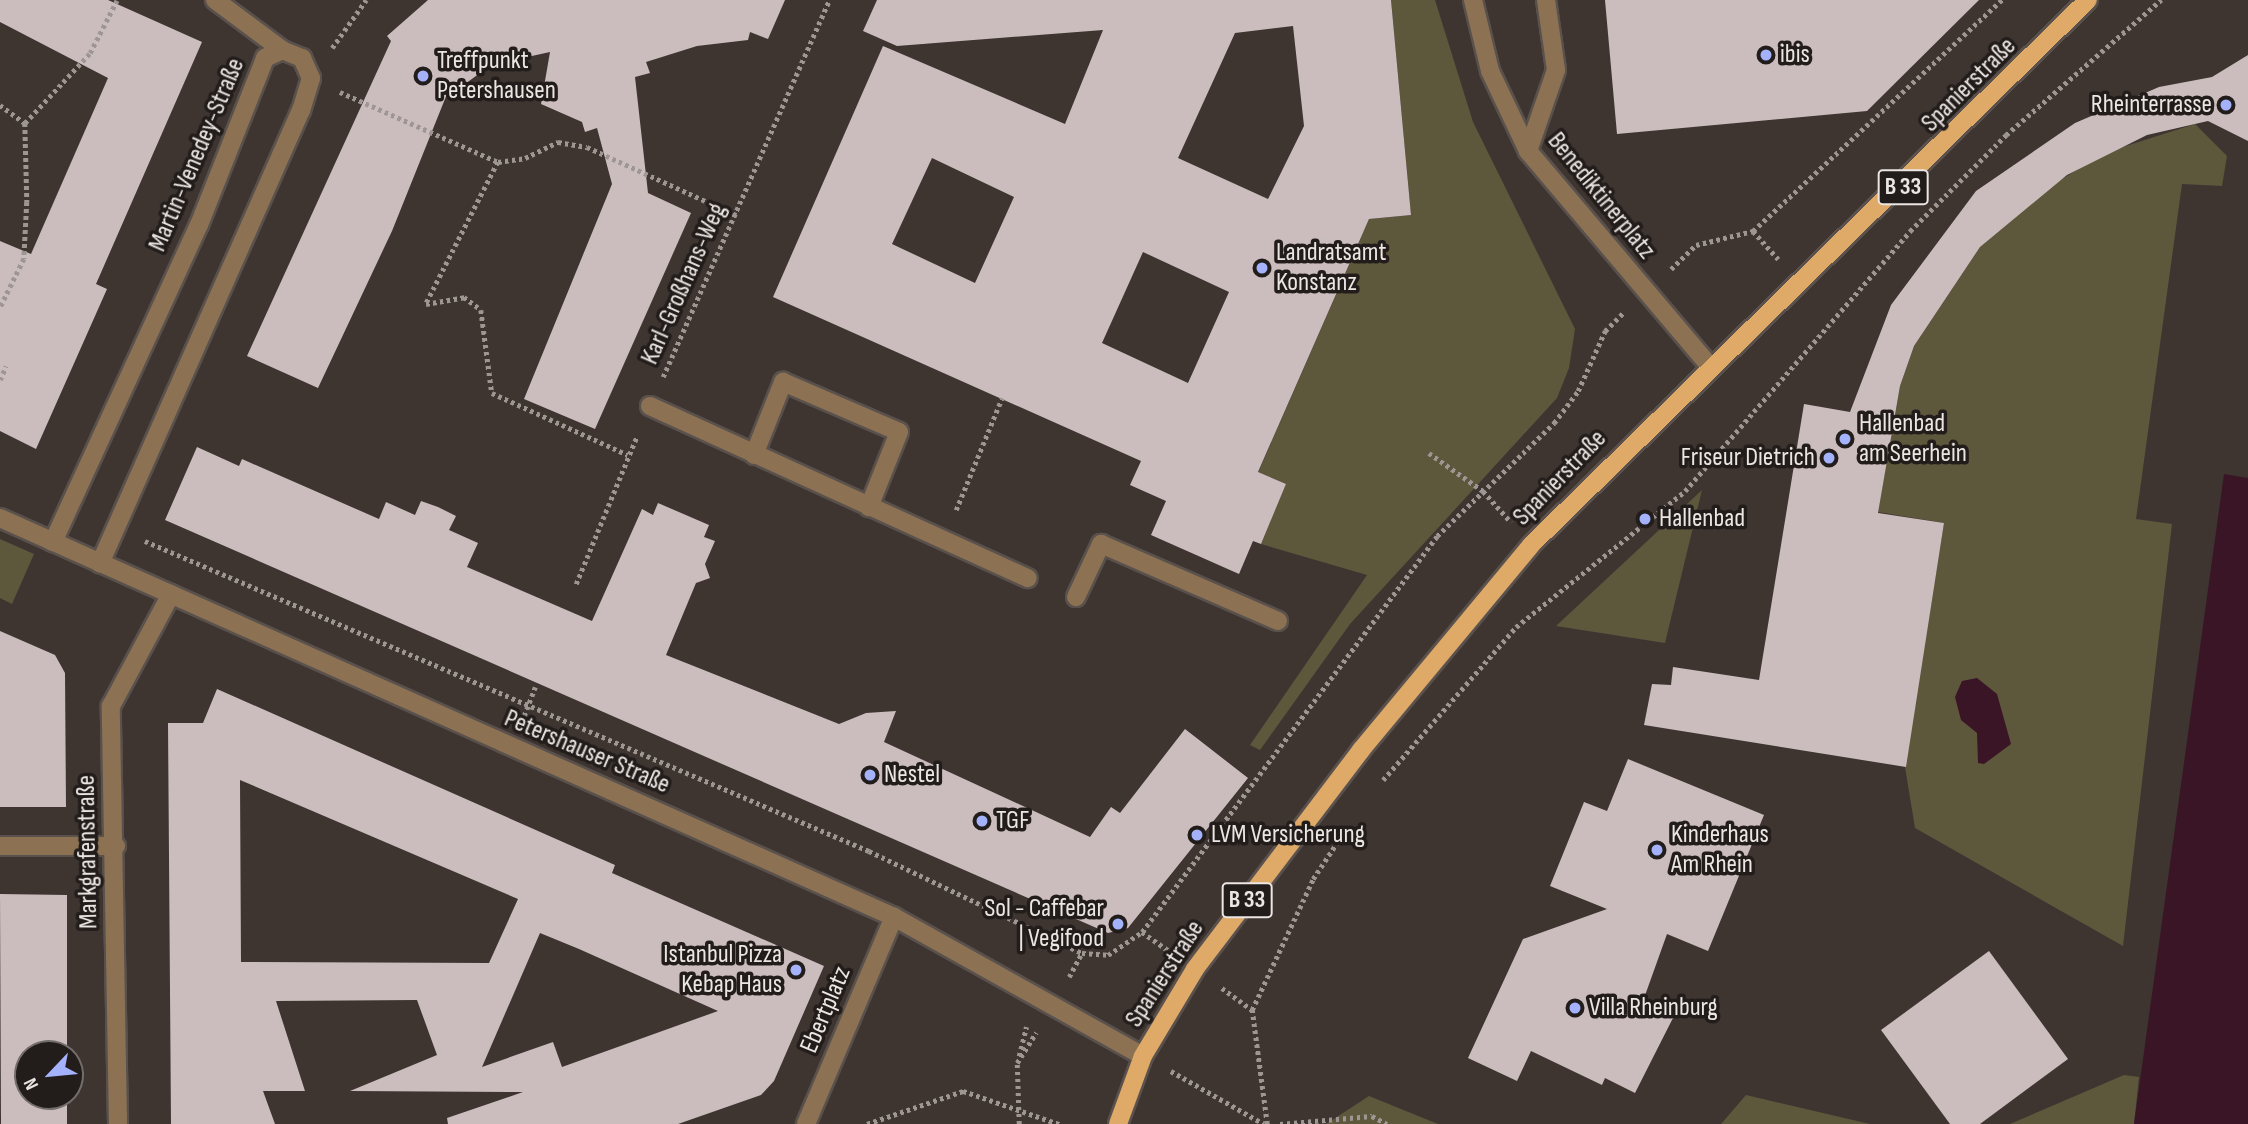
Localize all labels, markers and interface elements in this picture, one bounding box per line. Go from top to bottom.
street label: Spanierstraße [1915,31,2023,139]
place label: ibis [1780,39,1810,71]
place label: Treffpunkt Petershausen [437,45,556,106]
marker: ibis [1758,47,1774,63]
street label: Martin-Venedey-Straße [142,54,252,256]
marker: Treffpunkt Petershausen [415,68,431,84]
place label: Rheinterrasse [2091,89,2212,121]
marker: Rheinterrasse [2218,97,2234,113]
street label: Benediktinerplatz [1540,126,1662,266]
road number: B 33 [1877,167,1929,208]
street label: Karl-Großhans-Weg [635,199,733,369]
place label: Landratsamt Konstanz [1276,237,1386,298]
marker: Landratsamt Konstanz [1254,260,1270,276]
place label: Hallenbad am Seerhein [1859,408,1967,470]
street label: Spanierstraße [1507,424,1613,532]
marker: Hallenbad am Seerhein [1837,431,1853,447]
place label: Friseur Dietrich [1681,442,1815,474]
marker: Friseur Dietrich [1821,450,1837,466]
place label: Hallenbad [1659,503,1745,535]
marker: Hallenbad [1637,511,1653,527]
street label: Petershauser Straße [500,703,674,801]
place label: Nestel [884,759,940,791]
marker: Nestel [862,767,878,783]
street label: Markgrafenstraße [71,775,105,929]
place label: TGF [996,805,1029,837]
marker: TGF [974,813,990,829]
place label: LVM Versicherung [1211,819,1365,851]
place label: Kinderhaus Am Rhein [1671,819,1769,880]
marker: LVM Versicherung [1189,827,1205,843]
marker: Kinderhaus Am Rhein [1649,842,1665,858]
road number: B 33 [1221,880,1273,920]
place label: Sol - Caffebar | Vegifood [984,893,1104,954]
street label: Spanierstraße [1119,915,1211,1033]
marker: Sol - Caffebar | Vegifood [1110,916,1126,932]
place label: Istanbul Pizza Kebap Haus [663,939,782,1000]
marker: Istanbul Pizza Kebap Haus [788,962,804,978]
street label: Ebertplatz [794,962,858,1058]
place label: Villa Rheinburg [1589,992,1718,1024]
marker: Villa Rheinburg [1567,1000,1583,1016]
north arrow [14,1040,84,1110]
text: N [19,1074,44,1093]

